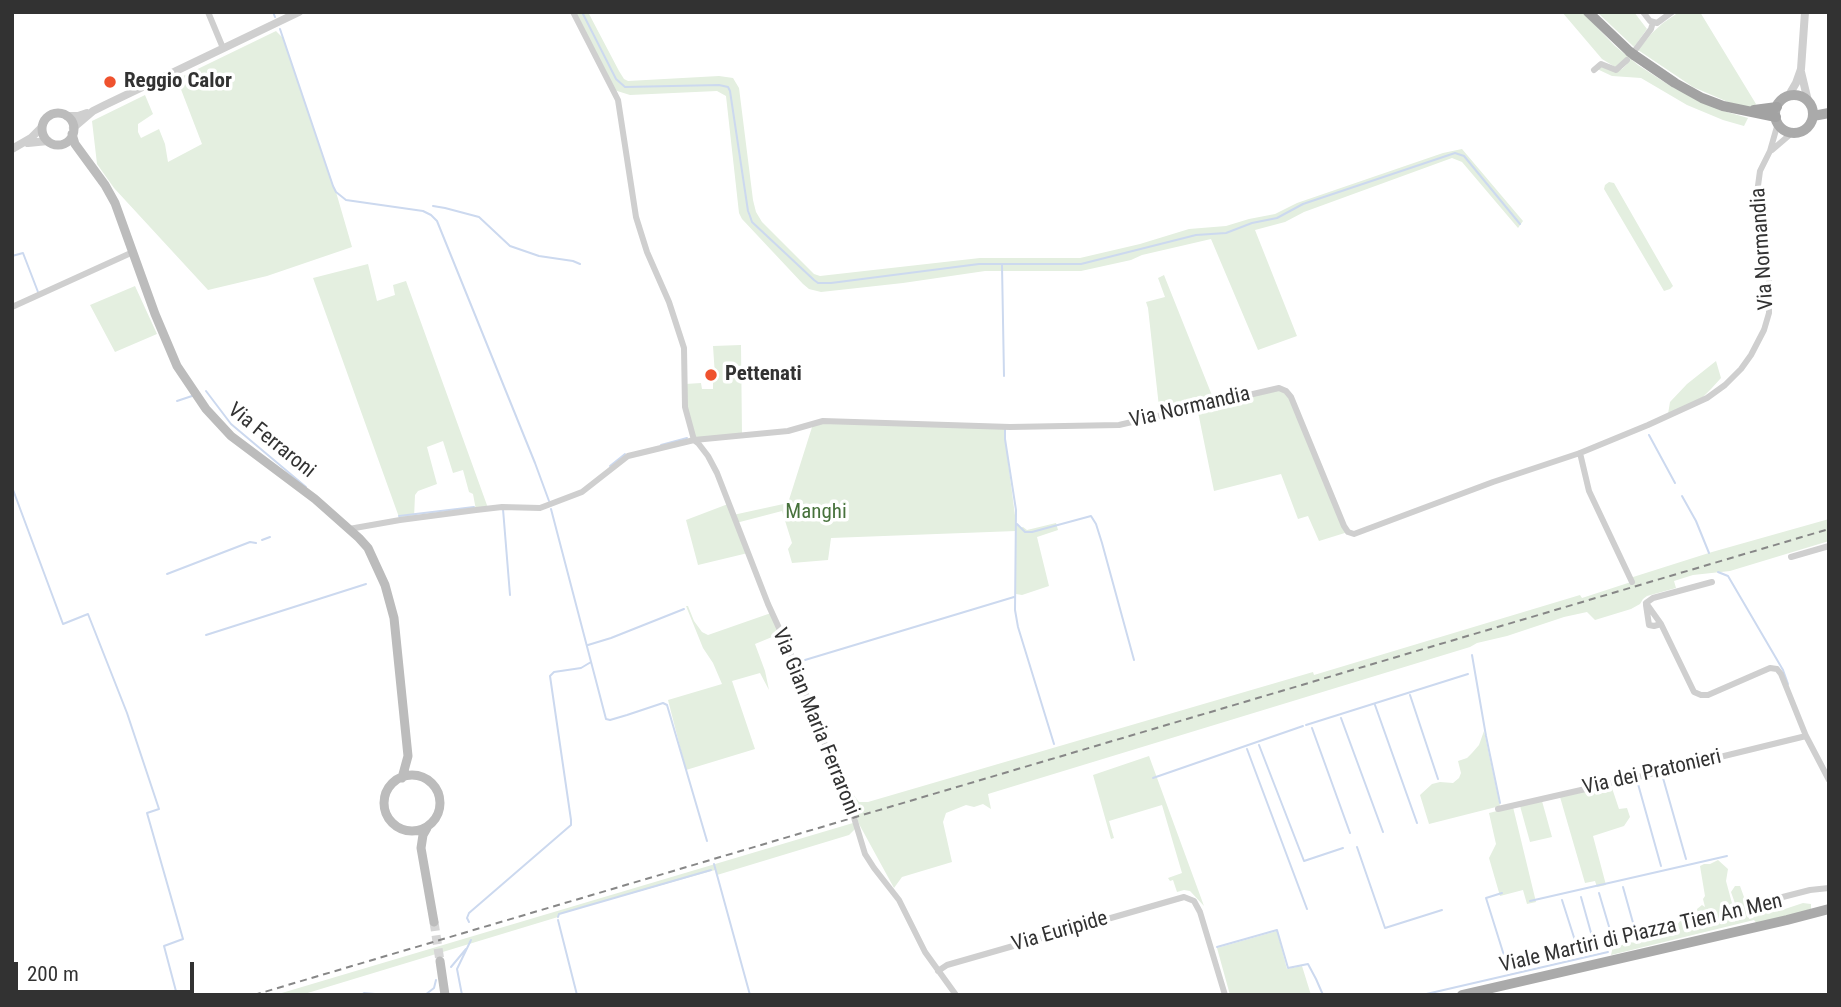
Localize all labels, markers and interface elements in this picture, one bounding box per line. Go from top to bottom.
place label: Reggio Calor [124,69,232,95]
marker: Reggio Calor [102,74,118,90]
street label: Via Normandia [1746,187,1780,311]
place label: Pettenati [725,362,802,388]
marker: Pettenati [703,367,719,383]
street label: Via Normandia [1127,382,1253,434]
street label: Via Ferraroni [222,398,320,484]
park label: Manghi [785,500,847,526]
street label: Via Gian Maria Ferraroni [766,625,864,819]
street label: Via dei Pratonieri [1580,745,1724,801]
street label: Viale Martiri di Piazza Tien An Men [1497,889,1785,979]
street label: Via Euripide [1009,906,1111,958]
scale bar [18,948,198,992]
text: 200 m [27,962,79,986]

